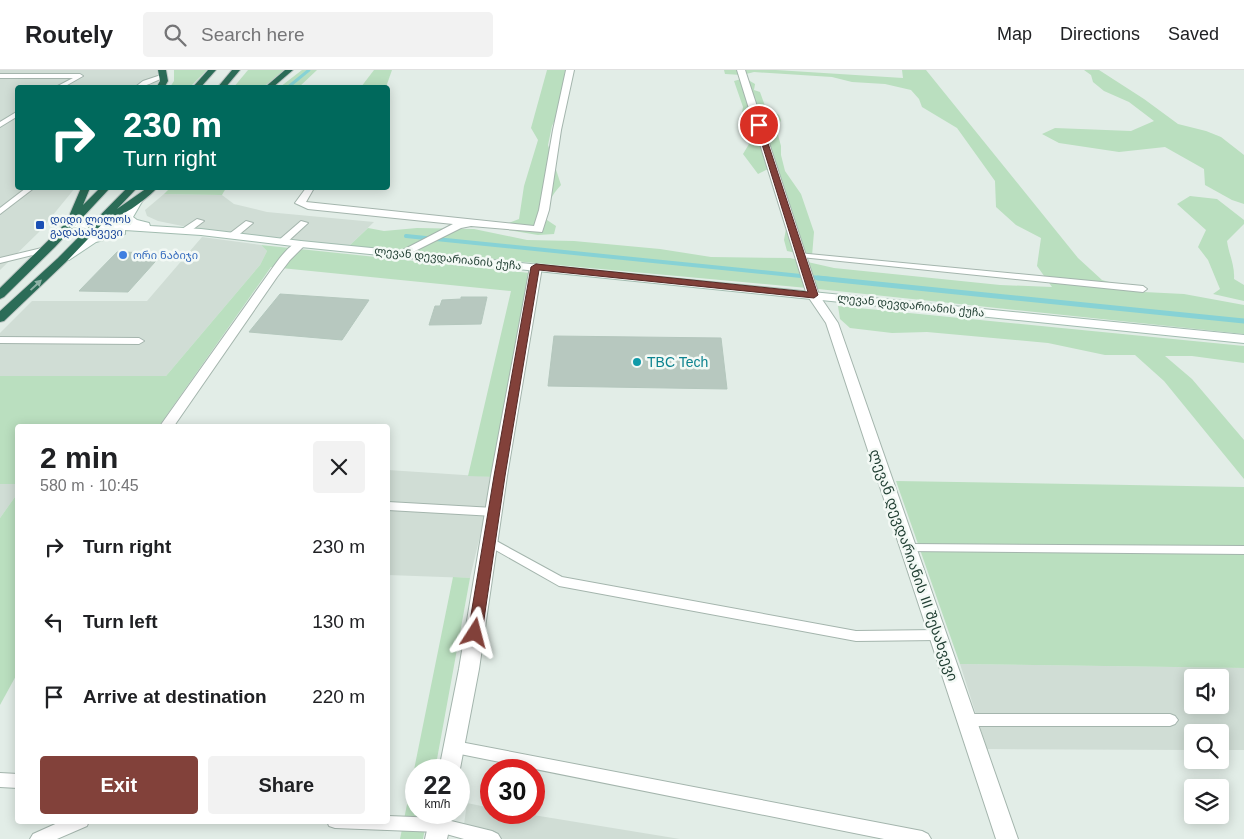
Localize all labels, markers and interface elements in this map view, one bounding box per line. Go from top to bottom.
search box [143,12,493,57]
text: Routely [25,21,113,48]
icon: search [161,21,189,49]
text: Search here [201,24,305,45]
text: Map [997,24,1032,44]
text: Directions [1060,24,1140,44]
text: Saved [1168,24,1219,44]
pin [738,104,780,146]
icon: right [40,105,105,170]
text: 230 m [123,105,222,144]
icon: arrive [745,111,773,139]
text: Turn right [123,146,216,171]
place label: დიდი ლილოს გადასახვევი [50,213,131,239]
marker: დიდი ლილოს გადასახვევი [34,219,46,231]
street label: ლევან დევდარიანის ქუჩა [374,244,522,273]
marker: ორი ნაბიჯი [117,249,129,261]
place label: ორი ნაბიჯი [133,249,198,262]
one-way arrow [29,279,42,290]
street label: ლევან დევდარიანის ქუჩა [837,291,985,320]
place label: TBC Tech [647,354,708,370]
marker: TBC Tech [631,356,643,368]
text: 2 min [40,441,118,474]
button: close [313,441,365,493]
street label: ლევან დევდარიანის III შესახვევი [866,447,961,683]
text: 580 m · 10:45 [40,477,139,494]
icon: right [40,533,68,561]
text: Turn right [83,536,171,557]
text: 230 m [312,536,365,557]
position arrow [448,606,500,658]
icon: left [40,608,68,636]
text: Turn left [83,611,158,632]
text: 130 m [312,611,365,632]
map controls [1184,669,1229,824]
button: sound [1184,669,1229,714]
icon: arrive [40,683,68,711]
text: Arrive at destination [83,686,267,707]
text: 220 m [312,686,365,707]
button: search [1184,724,1229,769]
button: Exit [40,756,198,814]
button: Share [208,756,365,814]
speed limit sign: 30 [480,759,545,824]
text: 22 [424,771,451,799]
button: layers [1184,779,1229,824]
text: km/h [424,797,451,811]

